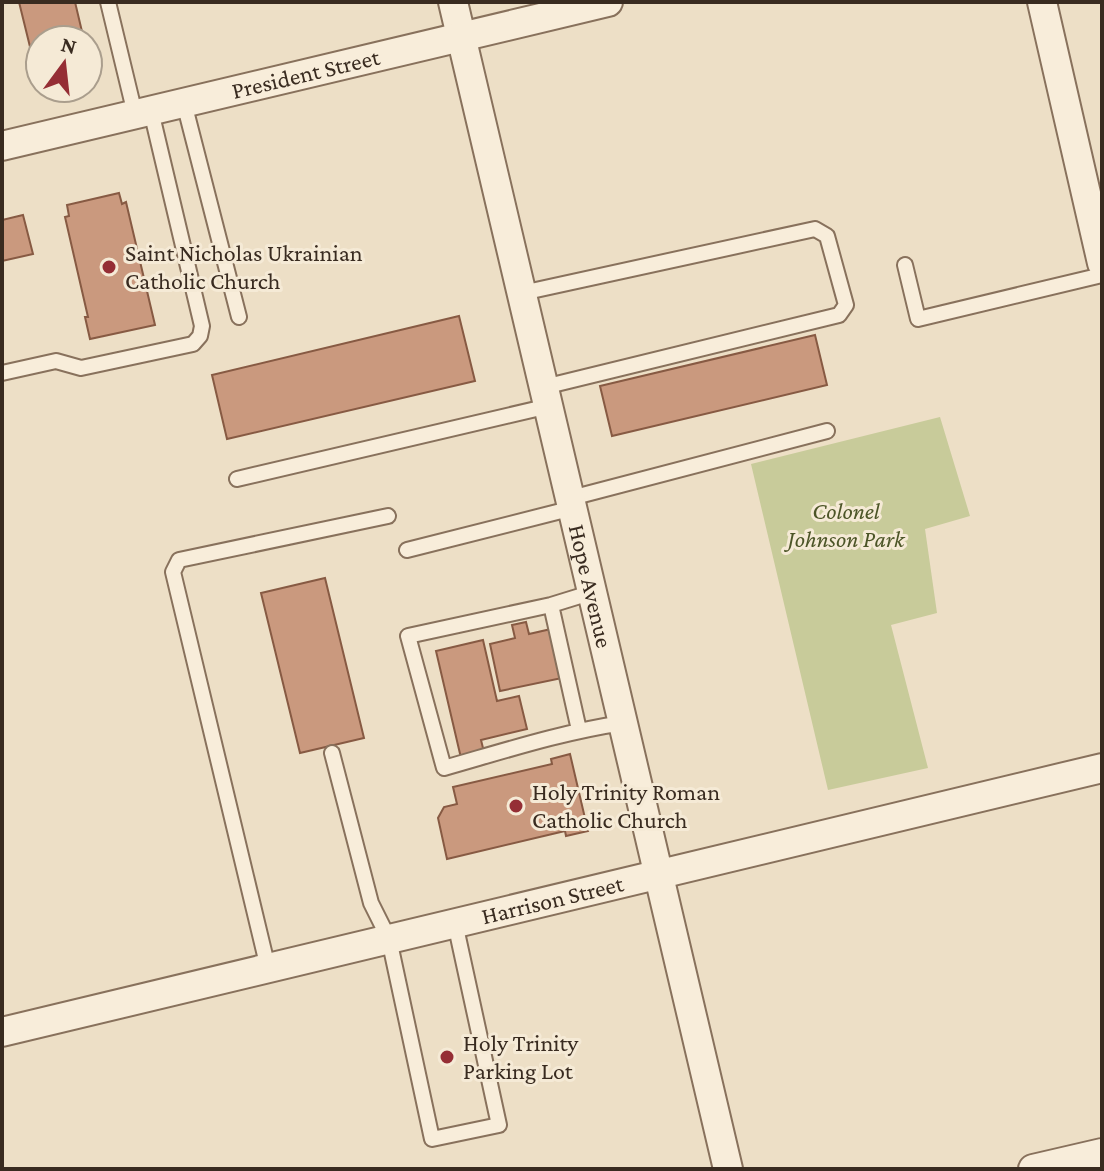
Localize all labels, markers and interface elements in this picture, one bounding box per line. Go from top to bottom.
north arrow [24,24,104,104]
text: N [59,31,80,59]
street label: President Street [229,43,383,104]
place label: Saint Nicholas Ukrainian Catholic Church [125,239,363,294]
marker: Saint Nicholas Ukrainian Catholic Church [100,258,118,276]
park label: Colonel Johnson Park [784,497,906,552]
street label: Hope Avenue [564,521,619,650]
place label: Holy Trinity Roman Catholic Church [532,778,720,833]
marker: Holy Trinity Roman Catholic Church [507,797,525,815]
street label: Harrison Street [479,869,627,929]
place label: Holy Trinity Parking Lot [463,1029,579,1084]
marker: Holy Trinity Parking Lot [438,1048,456,1066]

